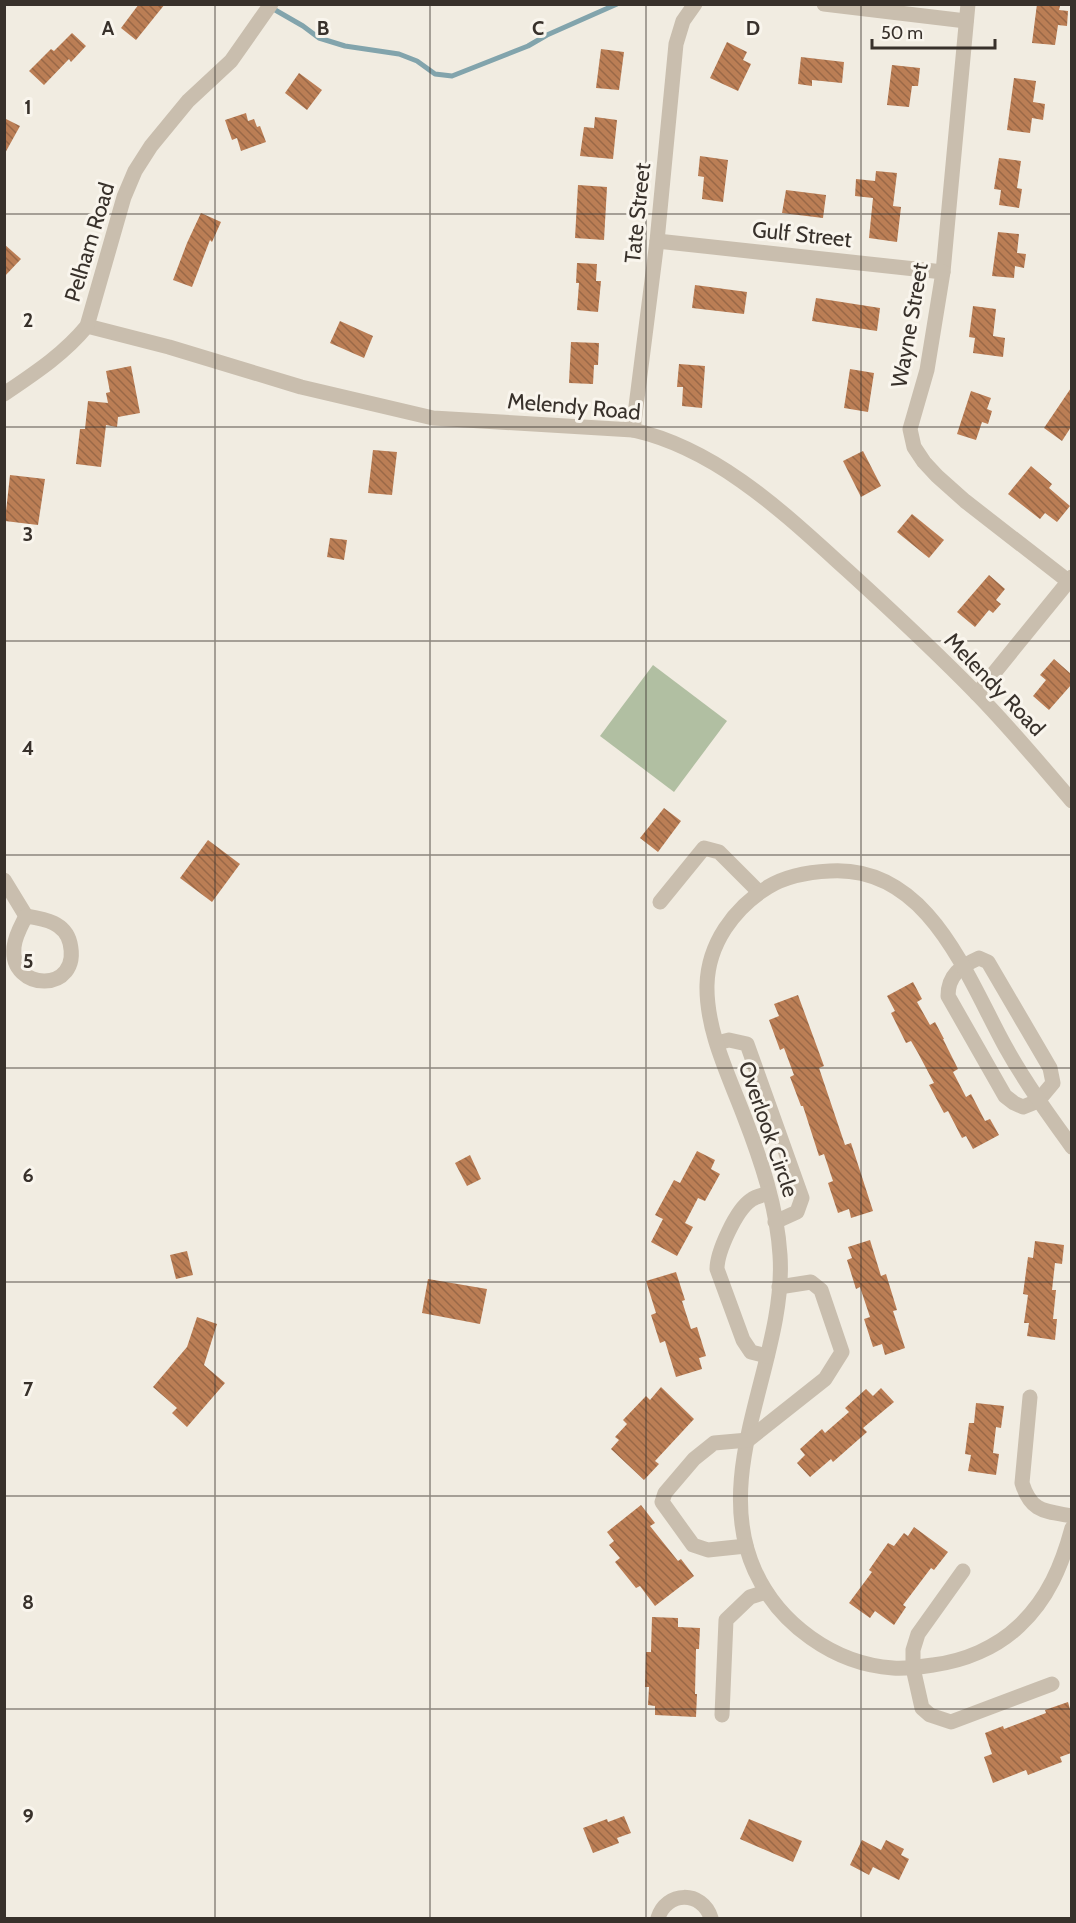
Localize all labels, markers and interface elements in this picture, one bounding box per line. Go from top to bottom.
scale bar [872,12,995,50]
text: A [102,16,115,40]
text: B [317,16,329,40]
text: C [532,16,544,40]
text: D [746,16,760,40]
text: 50 m [881,22,923,44]
text: 1 [24,95,32,119]
street label: Tate Street [619,161,656,265]
street label: Pelham Road [59,179,120,305]
street label: Gulf Street [751,216,854,253]
street label: Wayne Street [885,260,934,390]
text: 2 [23,308,33,332]
street label: Melendy Road [506,387,642,426]
text: 3 [23,522,33,546]
street label: Melendy Road [939,627,1051,742]
text: 4 [22,736,34,760]
text: 5 [23,949,33,973]
street label: Overlook Circle [733,1058,804,1201]
text: 6 [22,1163,34,1187]
text: 7 [23,1377,34,1401]
text: 8 [22,1590,34,1614]
text: 9 [22,1804,34,1828]

